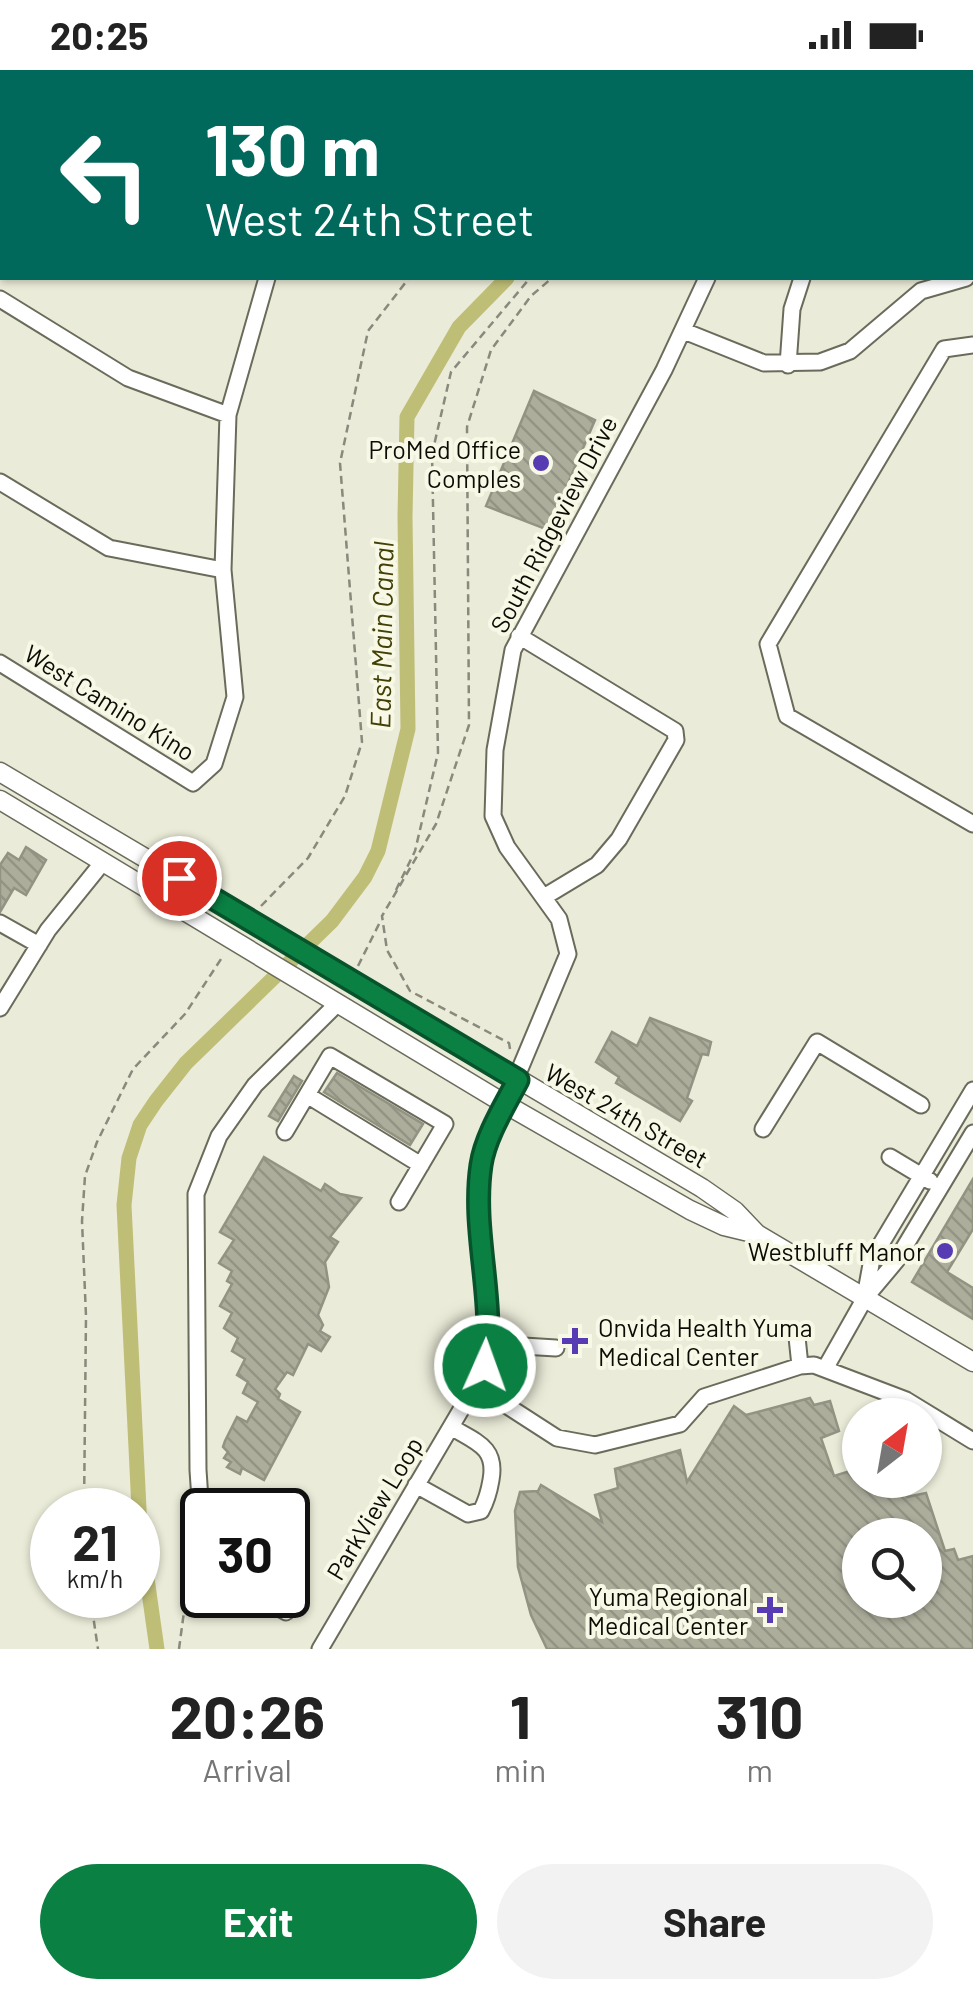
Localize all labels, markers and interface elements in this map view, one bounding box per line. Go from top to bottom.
text: 20:25 [50,12,149,58]
text: 130 m [205,106,380,190]
icon: left [40,110,170,240]
text: West 24th Street [205,191,534,245]
street label: South Ridgeview Drive [483,411,623,637]
place label: ProMed Office Comples [368,434,521,493]
marker: ProMed Office Comples [530,452,552,474]
water label: East Main Canal [362,541,400,729]
street label: West Camino Kino [19,638,201,766]
pin [137,836,222,921]
icon: arrive [152,851,207,906]
street label: West 24th Street [540,1056,714,1174]
place label: Westbluff Manor [748,1236,925,1266]
marker: Westbluff Manor [934,1240,956,1262]
place label: Onvida Health Yuma Medical Center [598,1312,812,1371]
position arrow [433,1314,537,1418]
marker: Onvida Health Yuma Medical Center [562,1328,588,1354]
north arrow [842,1398,942,1498]
map controls [842,1398,942,1618]
street label: ParkView Loop [320,1431,428,1585]
speed limit sign: 30 [180,1488,310,1618]
text: 21 [72,1511,118,1571]
button: search [842,1518,942,1618]
text: km/h [67,1563,123,1593]
place label: Yuma Regional Medical Center [587,1581,748,1640]
marker: Yuma Regional Medical Center [757,1597,783,1623]
text: 20:26 [169,1679,325,1751]
text: 1 [510,1679,531,1751]
text: 310 [716,1679,803,1751]
text: Arrival [202,1750,292,1788]
text: min [494,1750,546,1788]
text: m [746,1750,773,1788]
button: Exit [40,1864,477,1979]
button: Share [497,1864,933,1979]

